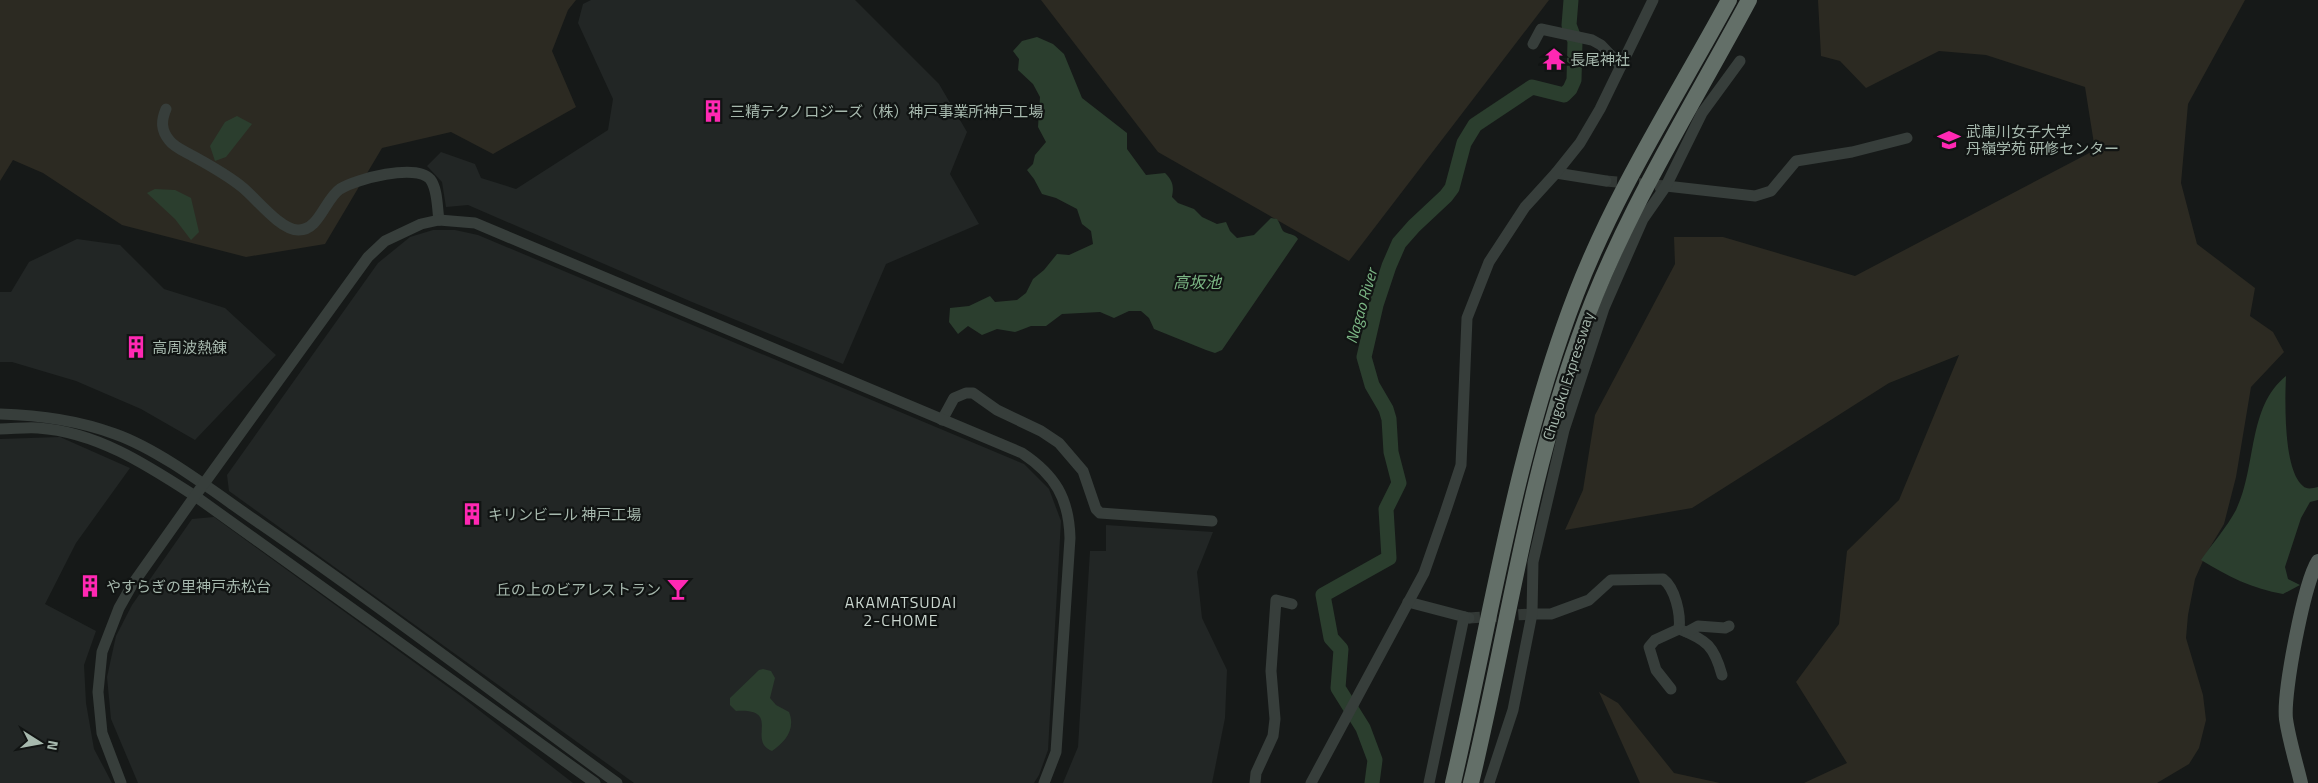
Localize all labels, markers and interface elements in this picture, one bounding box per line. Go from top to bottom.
temple icon: 長尾神社 [1541,46,1567,72]
place label: 長尾神社 [1570,48,1630,71]
building icon: 三精テクノロジーズ（株）神戸事業所神戸工場 [700,98,726,124]
place label: 三精テクノロジーズ（株）神戸事業所神戸工場 [730,100,1043,123]
place label: 武庫川女子大学 丹嶺学苑 研修センター [1966,120,2119,160]
school or university icon: 武庫川女子大学 丹嶺学苑 研修センター [1936,127,1962,153]
water label: Nagao River [1339,264,1384,346]
water label: 高坂池 [1173,270,1223,294]
street label: Chugoku Expressway [1536,309,1600,443]
building icon: 高周波熱錬 [123,334,149,360]
place label: 高周波熱錬 [152,336,227,359]
building icon: キリンビール 神戸工場 [459,501,485,527]
place label: キリンビール 神戸工場 [488,503,641,526]
building icon: やすらぎの里神戸赤松台 [77,573,103,599]
place label: やすらぎの里神戸赤松台 [106,575,271,598]
bar icon: 丘の上のビアレストラン [665,576,691,602]
place label: 丘の上のビアレストラン [496,578,661,601]
district label: AKAMATSUDAI 2-CHOME [845,590,957,632]
north arrow [15,718,65,768]
text: N [42,739,64,752]

